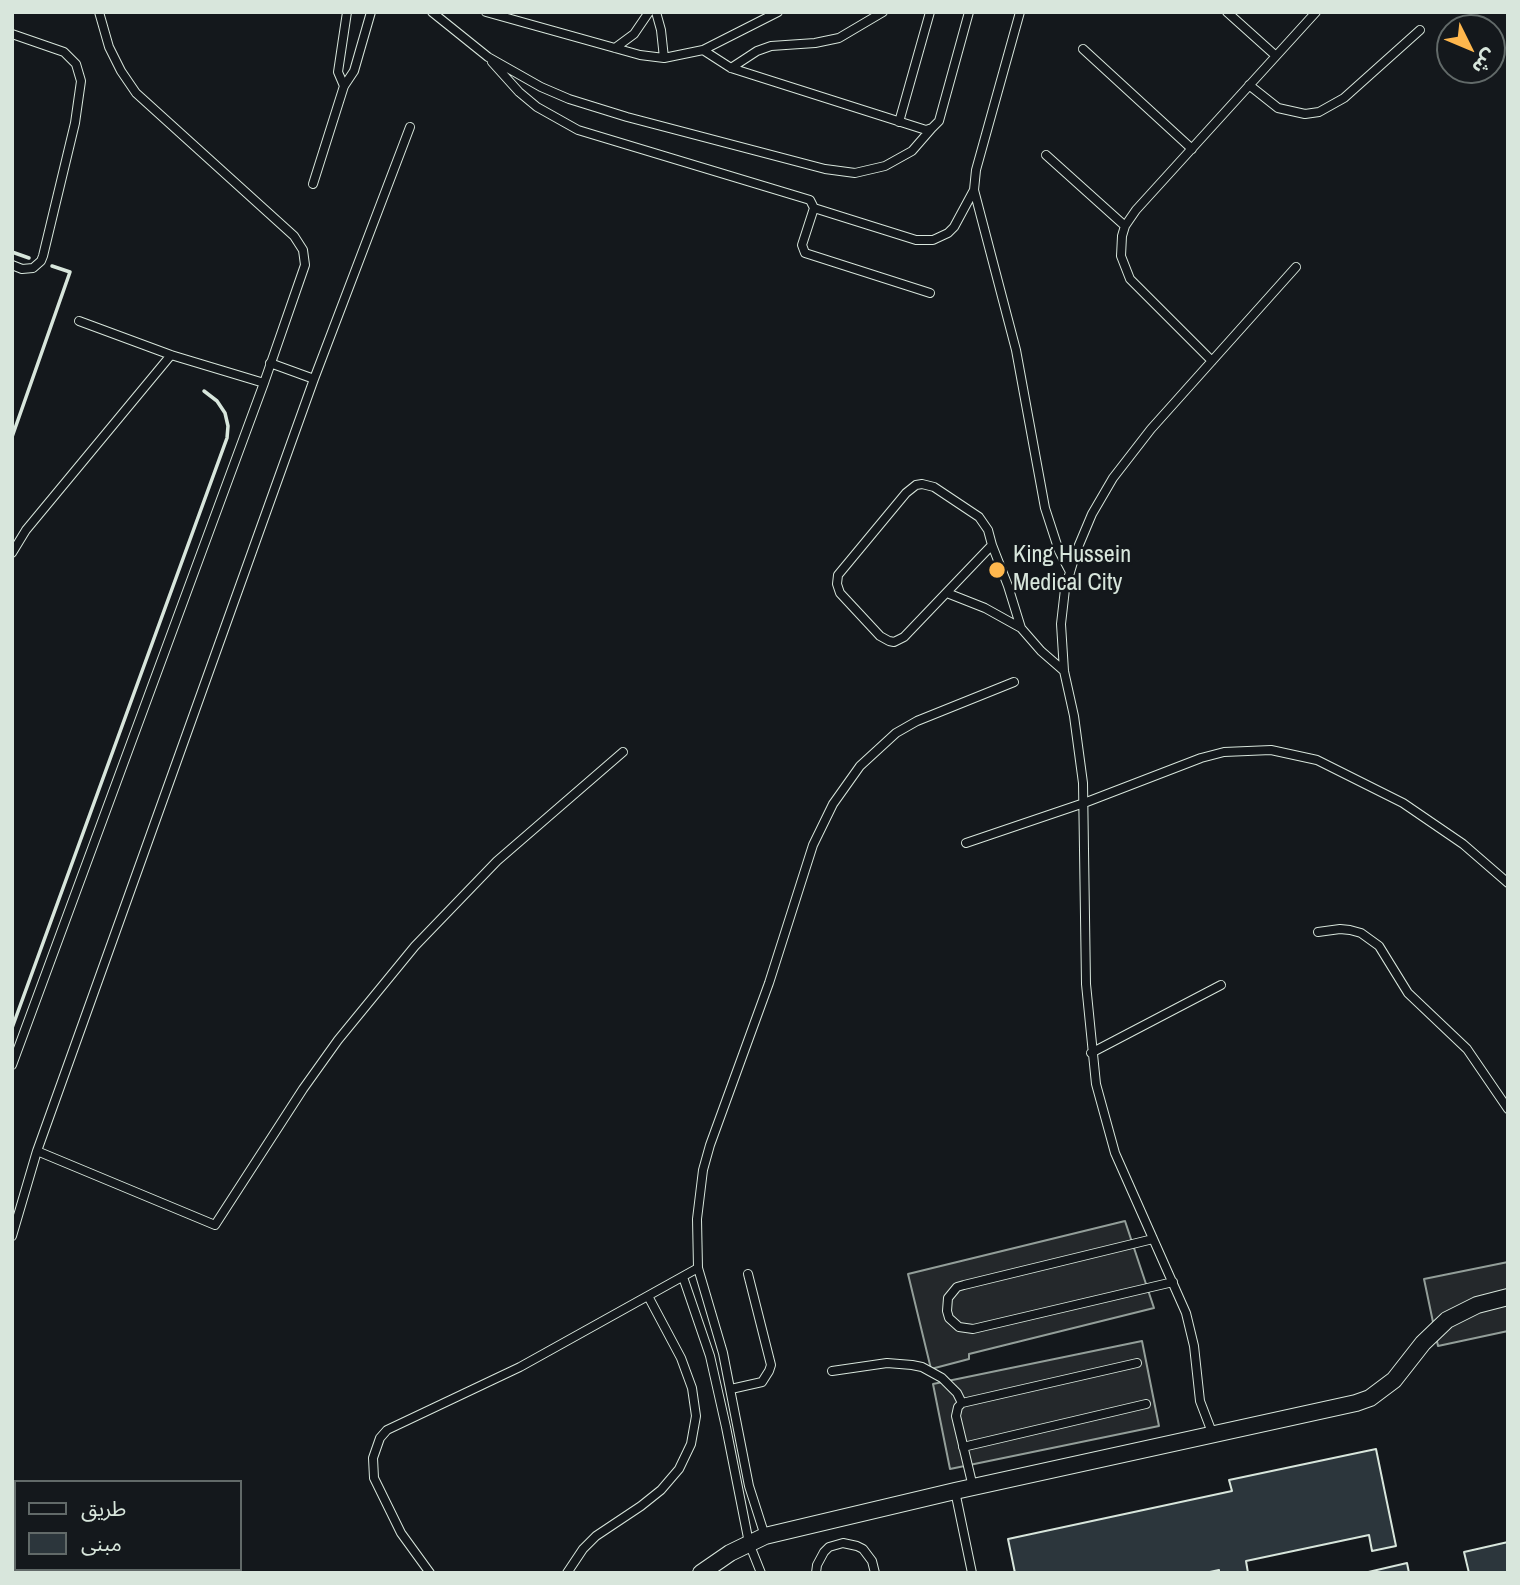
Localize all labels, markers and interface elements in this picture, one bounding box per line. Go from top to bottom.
north arrow [1436,14,1506,84]
text: ش [1467,44,1503,80]
place label: King Hussein Medical City [1013,542,1131,598]
marker: King Hussein Medical City [987,560,1007,580]
legend [14,1480,242,1571]
text: طريق [81,1494,126,1523]
text: مبنى [81,1529,122,1558]

